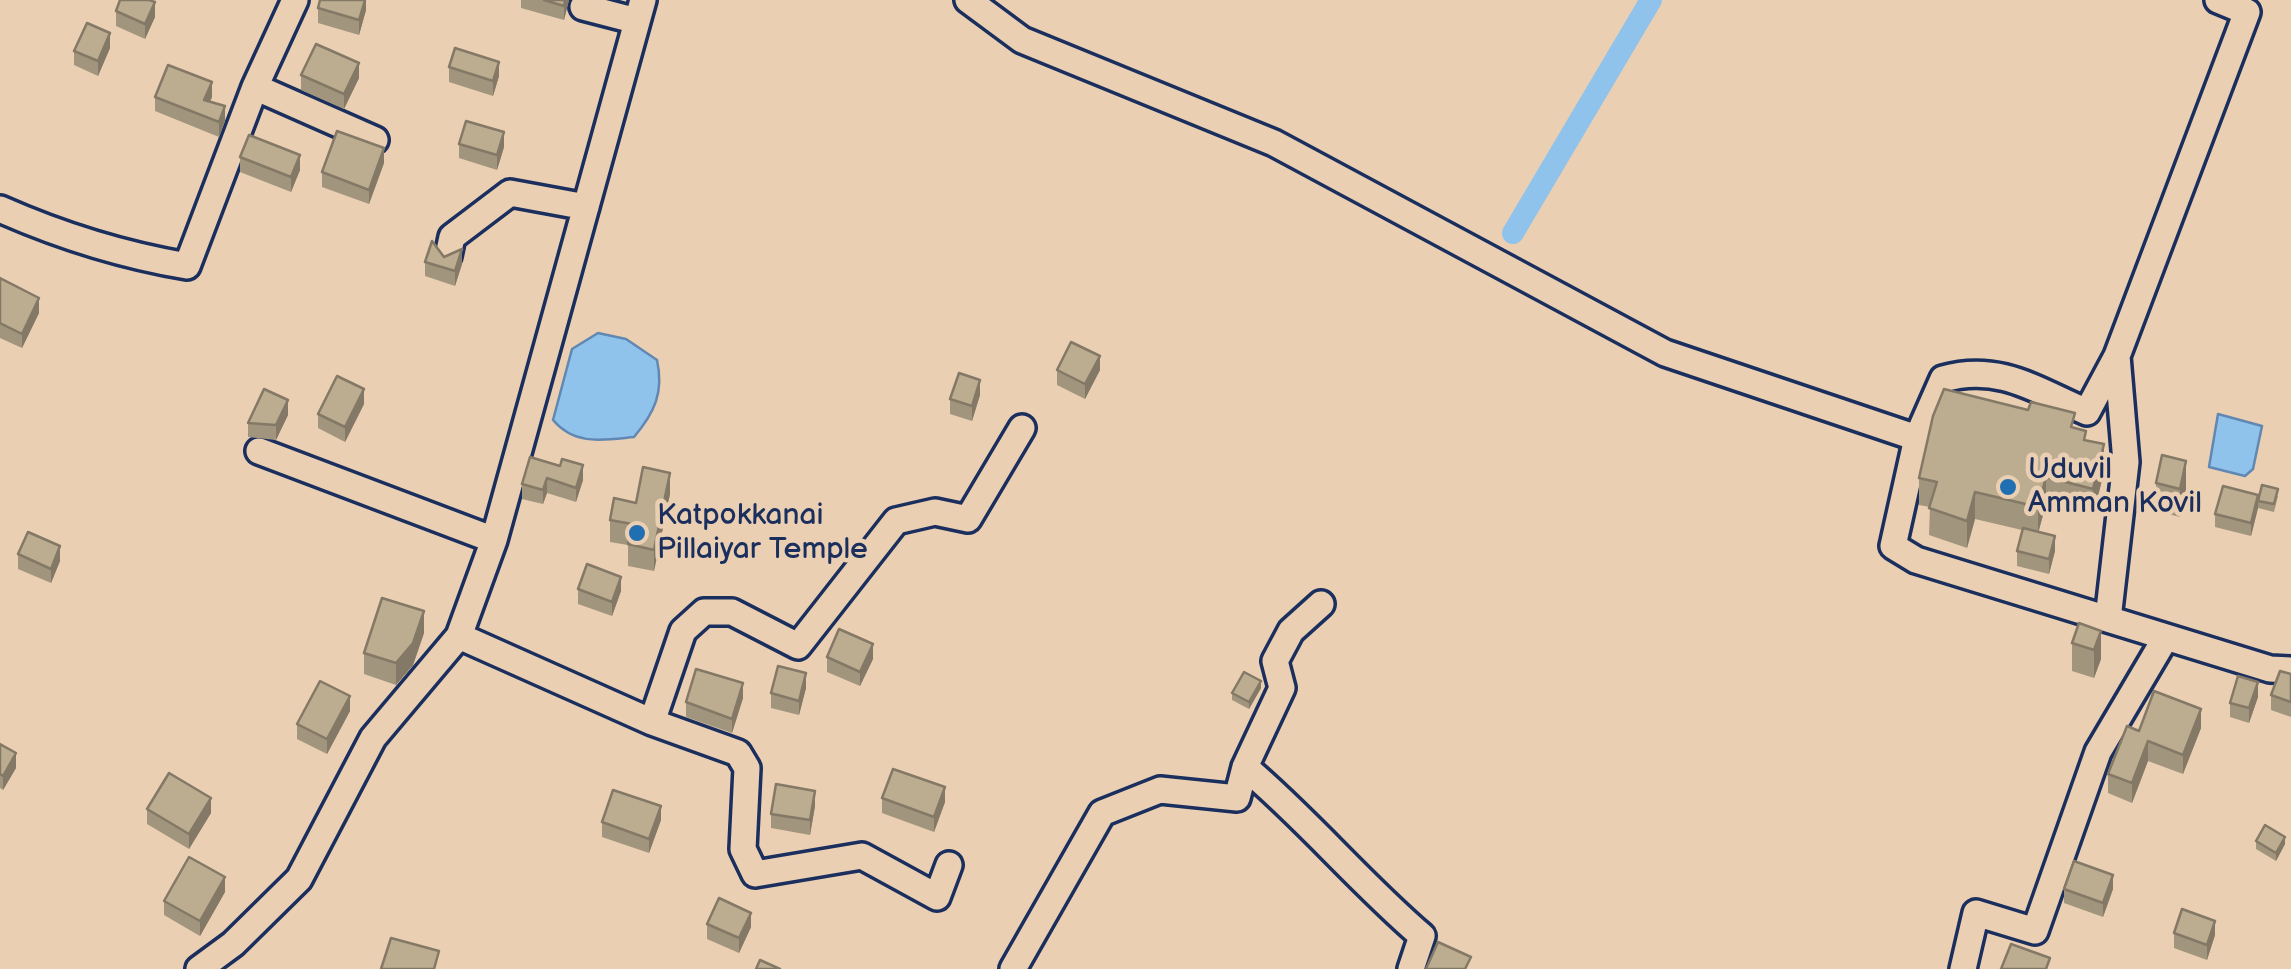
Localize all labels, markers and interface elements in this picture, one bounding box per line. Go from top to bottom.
place label: Uduvil Amman Kovil [2028,452,2202,522]
marker: Uduvil Amman Kovil [1997,476,2019,498]
place label: Katpokkanai Pillaiyar Temple [657,498,868,568]
marker: Katpokkanai Pillaiyar Temple [626,522,648,544]

